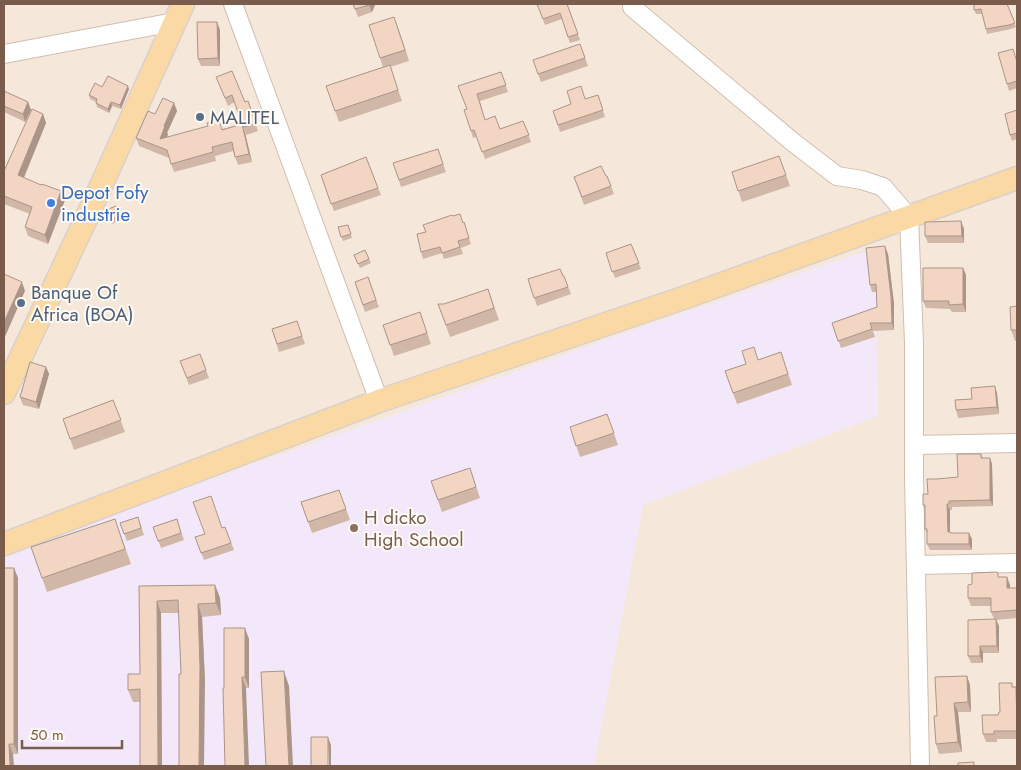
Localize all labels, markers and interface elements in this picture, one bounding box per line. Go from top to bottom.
place label: MALITEL [210,104,279,131]
marker: MALITEL [194,111,206,123]
place label: Depot Fofy industrie [61,179,149,228]
marker: Depot Fofy industrie [45,197,57,209]
place label: Banque Of Africa (BOA) [31,279,134,328]
marker: Banque Of Africa (BOA) [15,297,27,309]
place label: H dicko High School [364,504,464,553]
marker: H dicko High School [348,522,360,534]
scale bar [22,718,122,750]
text: 50 m [30,724,64,746]

